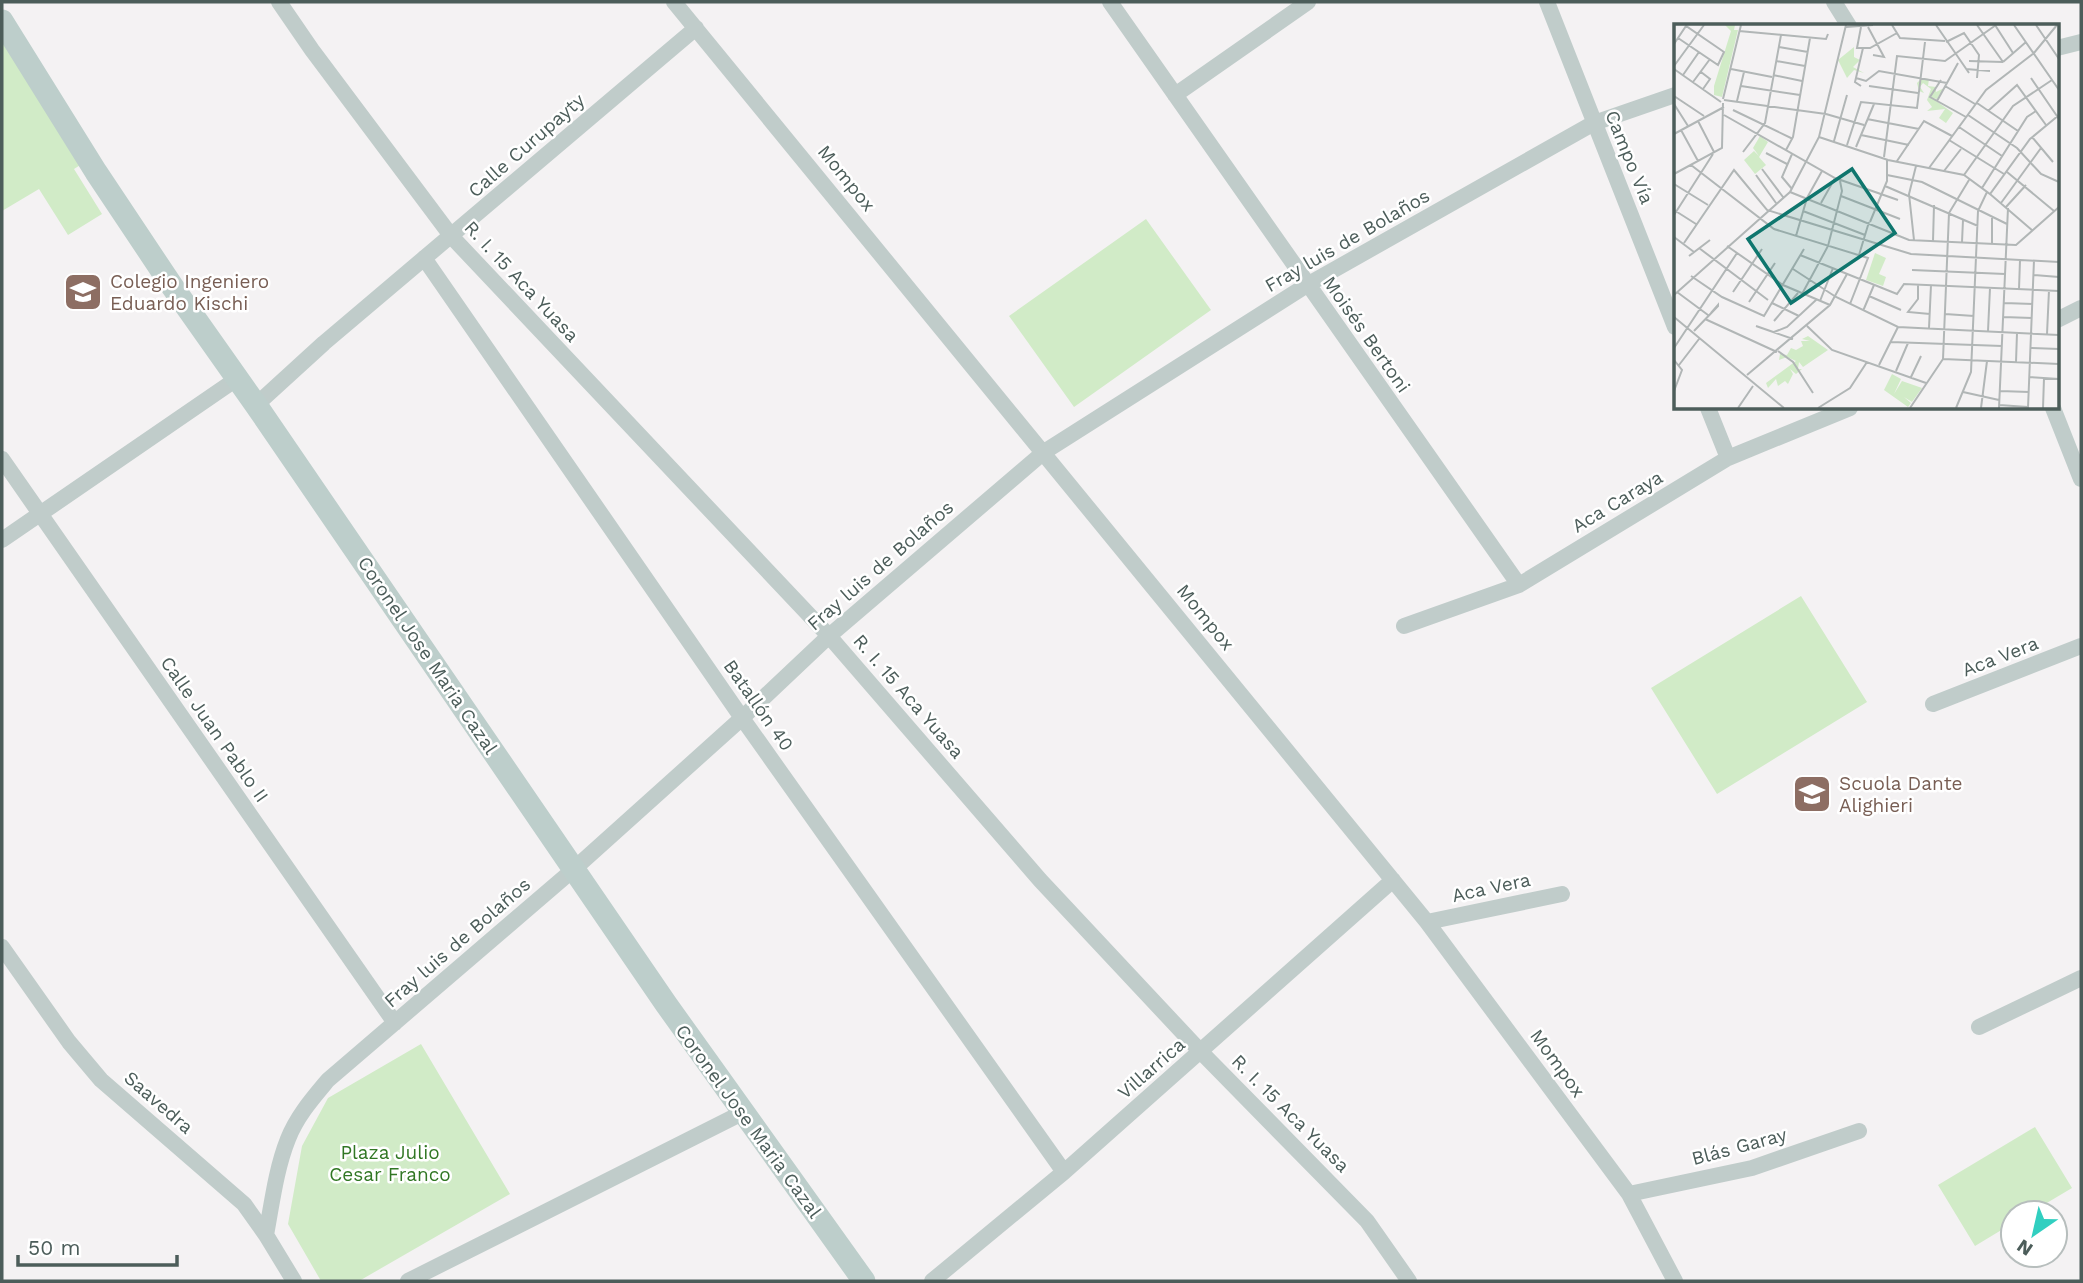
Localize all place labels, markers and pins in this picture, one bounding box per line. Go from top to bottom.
place label: Colegio Ingeniero Eduardo Kischi [110,270,269,315]
school or university icon: Colegio Ingeniero Eduardo Kischi [62,271,104,313]
place label: Scuola Dante Alighieri [1839,772,1963,817]
school or university icon: Scuola Dante Alighieri [1791,773,1833,815]

